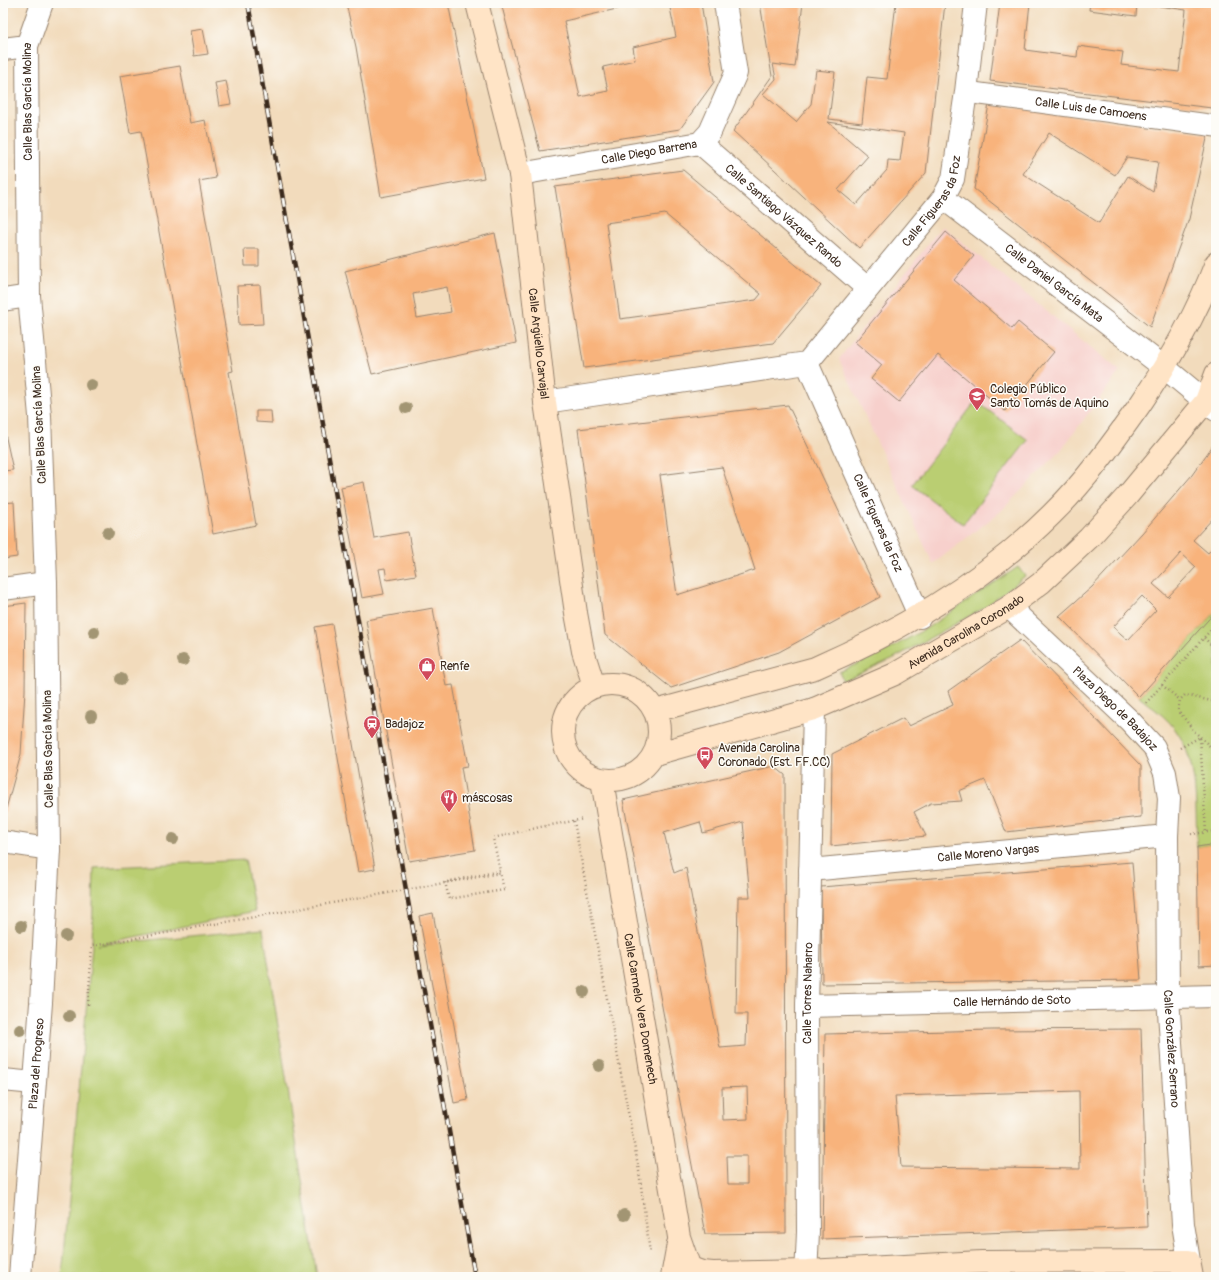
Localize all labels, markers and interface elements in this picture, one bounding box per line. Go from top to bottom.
street label: Calle Blas García Molina [20,40,36,161]
street label: Calle Luis de Camoens [1034,94,1148,125]
street label: Calle Diego Barrena [600,137,699,168]
street label: Calle Figueras da Foz [899,154,964,250]
street label: Calle Santiago Vázquez Rando [722,161,846,272]
street label: Calle Daniel García Mata [1002,241,1106,326]
street label: Calle Argüello Carvajal [525,287,552,400]
street label: Calle Blas García Molina [29,365,50,484]
place label: Colegio Público Santo Tomás de Aquino [990,382,1109,411]
school or university icon: Colegio Público Santo Tomás de Aquino [967,386,987,411]
street label: Calle Figueras da Foz [849,472,906,575]
street label: Avenida Carolina Coronado [905,591,1028,673]
shop icon: Renfe [417,656,437,681]
place label: Renfe [440,659,470,674]
street label: Plaza Diego de Badajoz [1069,664,1161,754]
street label: Calle Blas García Molina [40,689,57,808]
station icon: Badajoz [362,714,382,739]
place label: Badajoz [385,717,424,732]
place label: Avenida Carolina Coronado (Est. FF.CC) [718,741,831,770]
bus stop icon: Avenida Carolina Coronado (Est. FF.CC) [695,745,715,770]
restaurant icon: máscosas [439,788,459,813]
place label: máscosas [462,791,513,806]
street label: Calle Moreno Vargas [937,841,1040,866]
street label: Calle Carmelo Vera Domenech [620,932,660,1086]
street label: Calle Torres Naharro [800,941,817,1044]
street label: Calle González Serrano [1160,990,1182,1109]
street label: Calle Hernándo de Soto [953,993,1072,1010]
street label: Plaza del Progreso [26,1017,48,1110]

